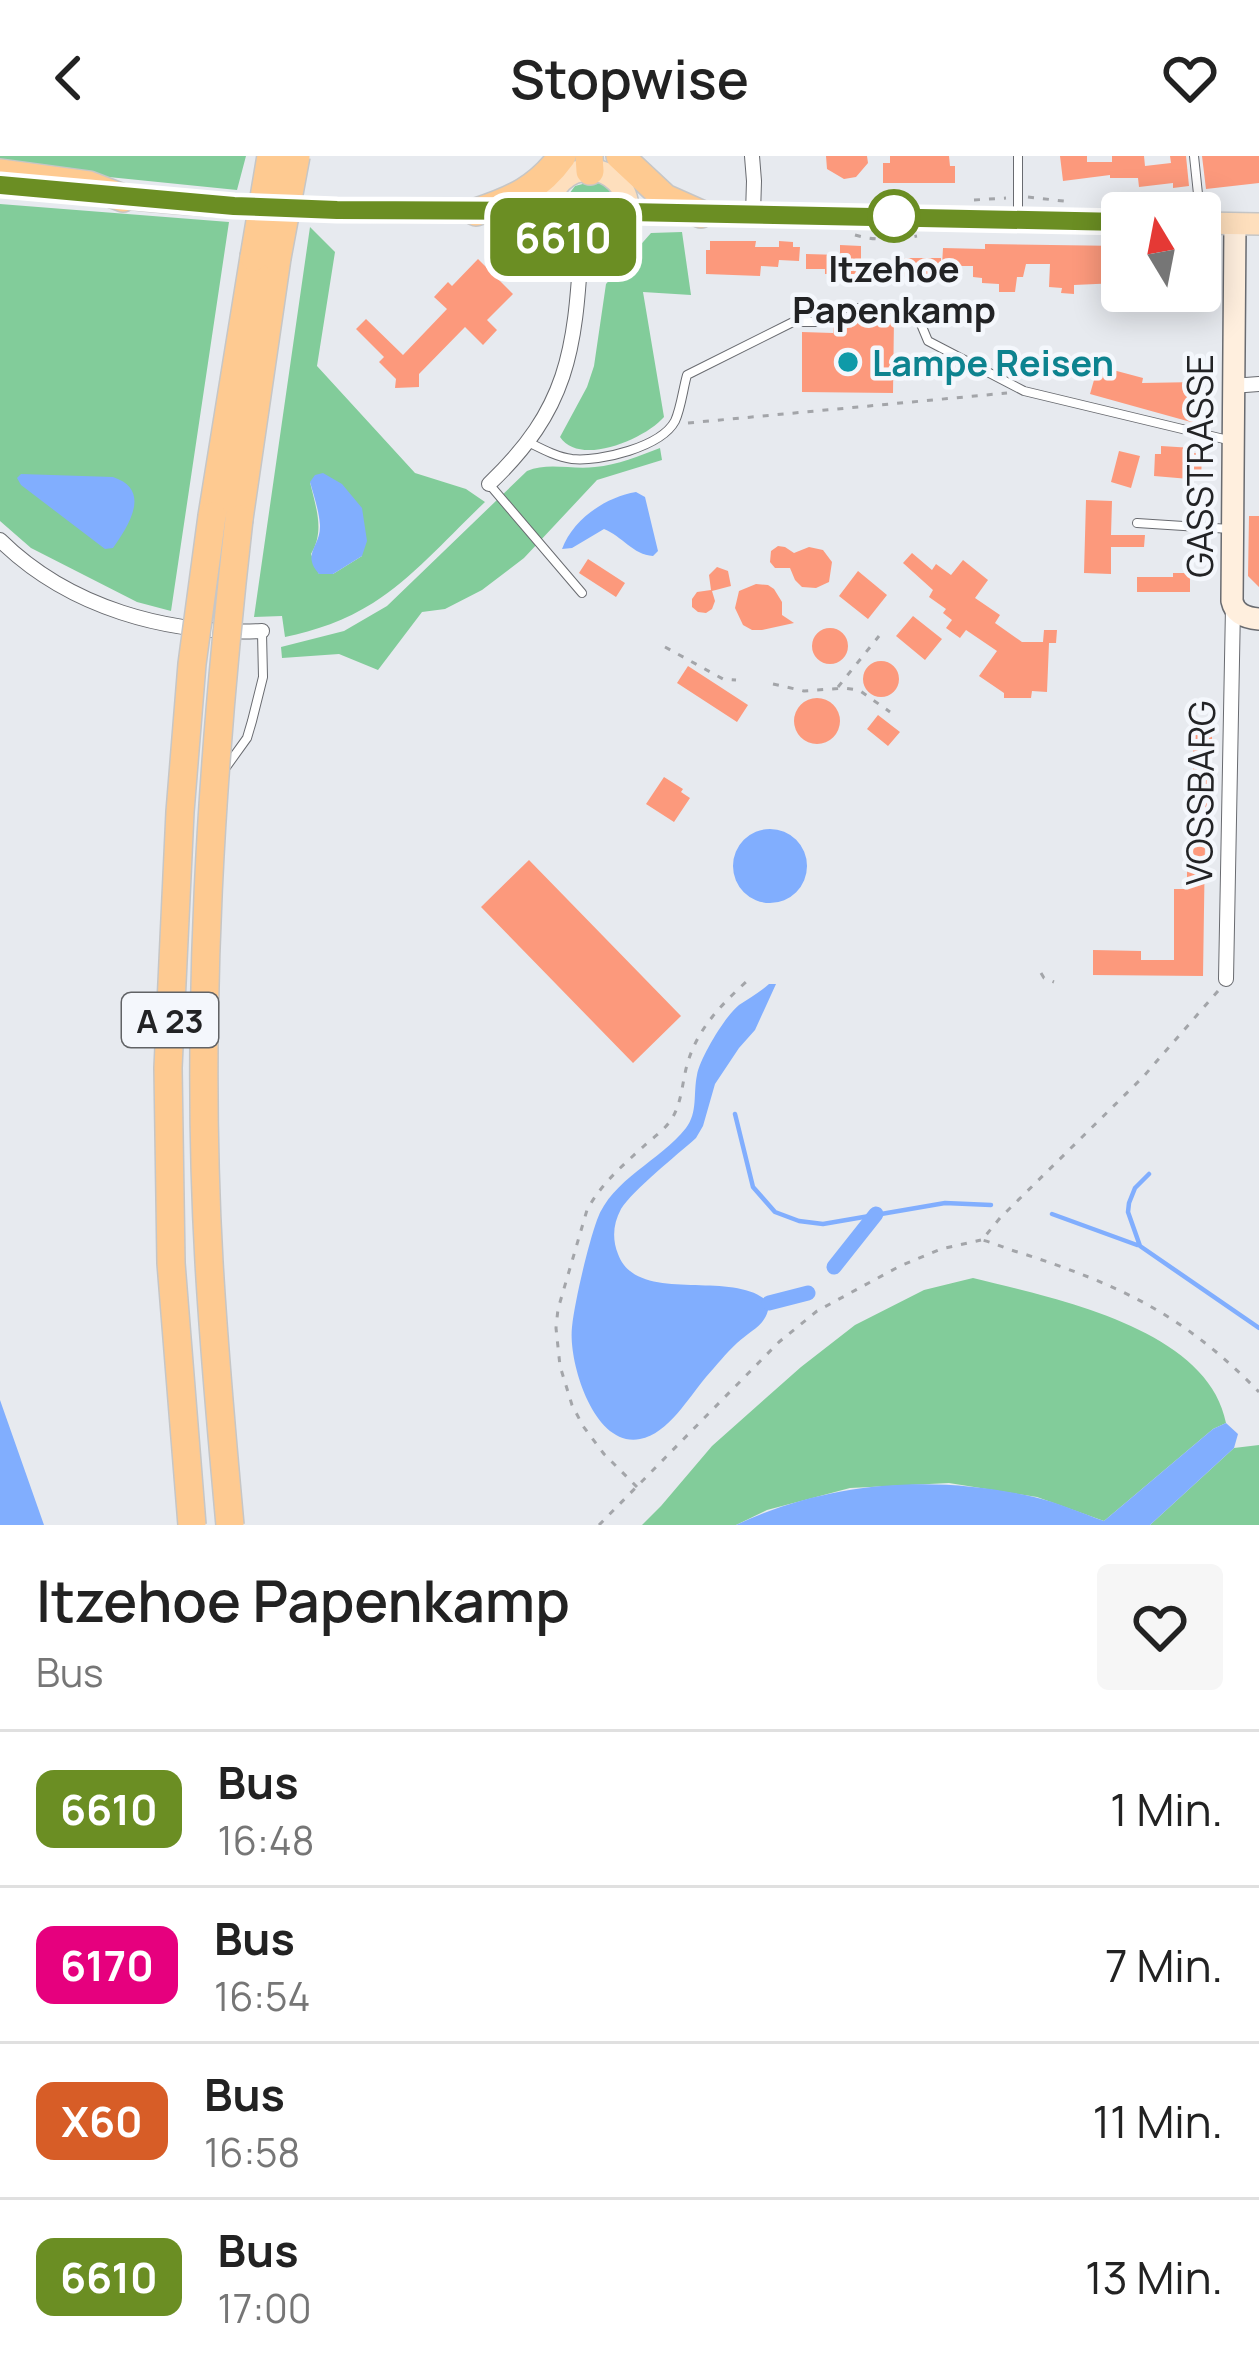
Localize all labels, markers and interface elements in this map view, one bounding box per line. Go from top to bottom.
text: Stopwise [510,41,749,115]
icon: back [36,45,102,111]
icon: heart [1157,45,1223,111]
marker: Itzehoe Papenkamp [869,191,919,241]
north arrow [1101,192,1221,312]
map controls [1101,192,1221,312]
line badge: 6610 [479,198,647,276]
text: 6610 [514,208,612,266]
place label: Itzehoe Papenkamp [792,244,996,334]
place label: Lampe Reisen [872,338,1114,387]
marker: Lampe Reisen [835,349,861,375]
street label: GASSTRASSE [1175,354,1224,578]
street label: VOSSBARG [1174,700,1226,886]
road number: A 23 [122,993,218,1047]
text: Itzehoe Papenkamp [36,1561,570,1639]
button: heart [1097,1564,1223,1690]
text: Bus [36,1645,104,1699]
text: Bus [218,1751,299,1813]
text: 1 Min. [1110,1778,1223,1840]
text: 6610 [60,1780,158,1838]
text: 16:48 [218,1813,314,1867]
text: Bus [214,1907,295,1969]
text: 7 Min. [1105,1934,1223,1996]
text: 6170 [60,1936,154,1994]
text: 16:54 [214,1969,311,2023]
text: Bus [204,2063,285,2125]
text: 11 Min. [1092,2090,1223,2152]
text: X60 [61,2092,143,2150]
text: 16:58 [204,2125,300,2179]
text: Bus [218,2219,299,2281]
text: 13 Min. [1085,2246,1223,2308]
text: 6610 [60,2248,158,2306]
text: 17:00 [218,2281,312,2335]

